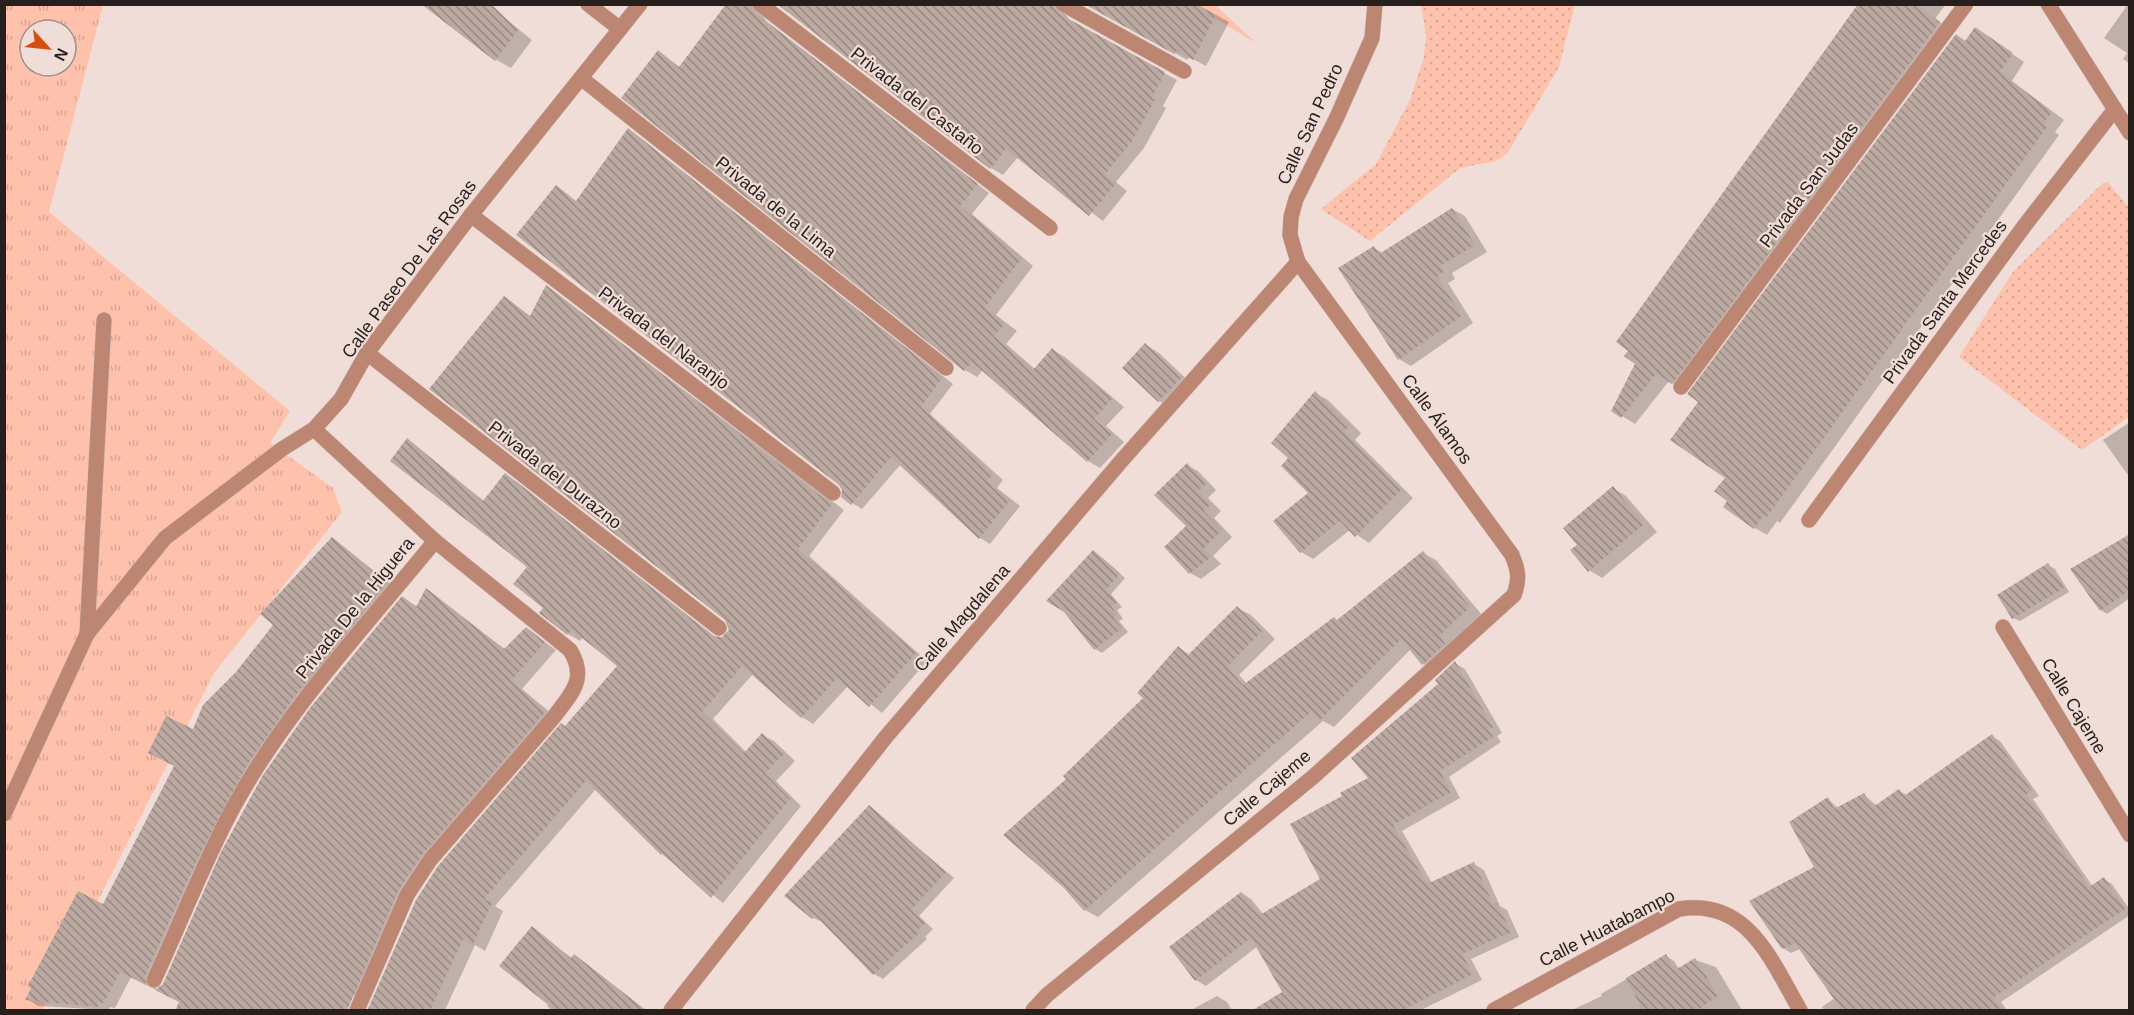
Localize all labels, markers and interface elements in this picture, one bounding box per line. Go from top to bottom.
north arrow [18,18,78,78]
street label: Privada del Castaño [847,43,987,159]
text: N [51,46,71,64]
street label: Calle San Pedro [1273,60,1347,188]
street label: Privada San Judas [1756,119,1862,251]
street label: Privada de la Lima [712,152,841,262]
street label: Calle Paseo De Las Rosas [338,176,480,362]
street label: Privada Santa Mercedes [1879,216,2011,388]
street label: Privada del Naranjo [595,282,733,394]
street label: Calle Álamos [1398,370,1476,468]
street label: Privada del Durazno [485,417,625,533]
street label: Privada De la Higuera [292,533,419,683]
street label: Calle Magdalena [910,560,1015,676]
street label: Calle Cajeme [2038,655,2110,757]
street label: Calle Cajeme [1219,746,1315,830]
street label: Calle Huatabampo [1536,885,1678,971]

